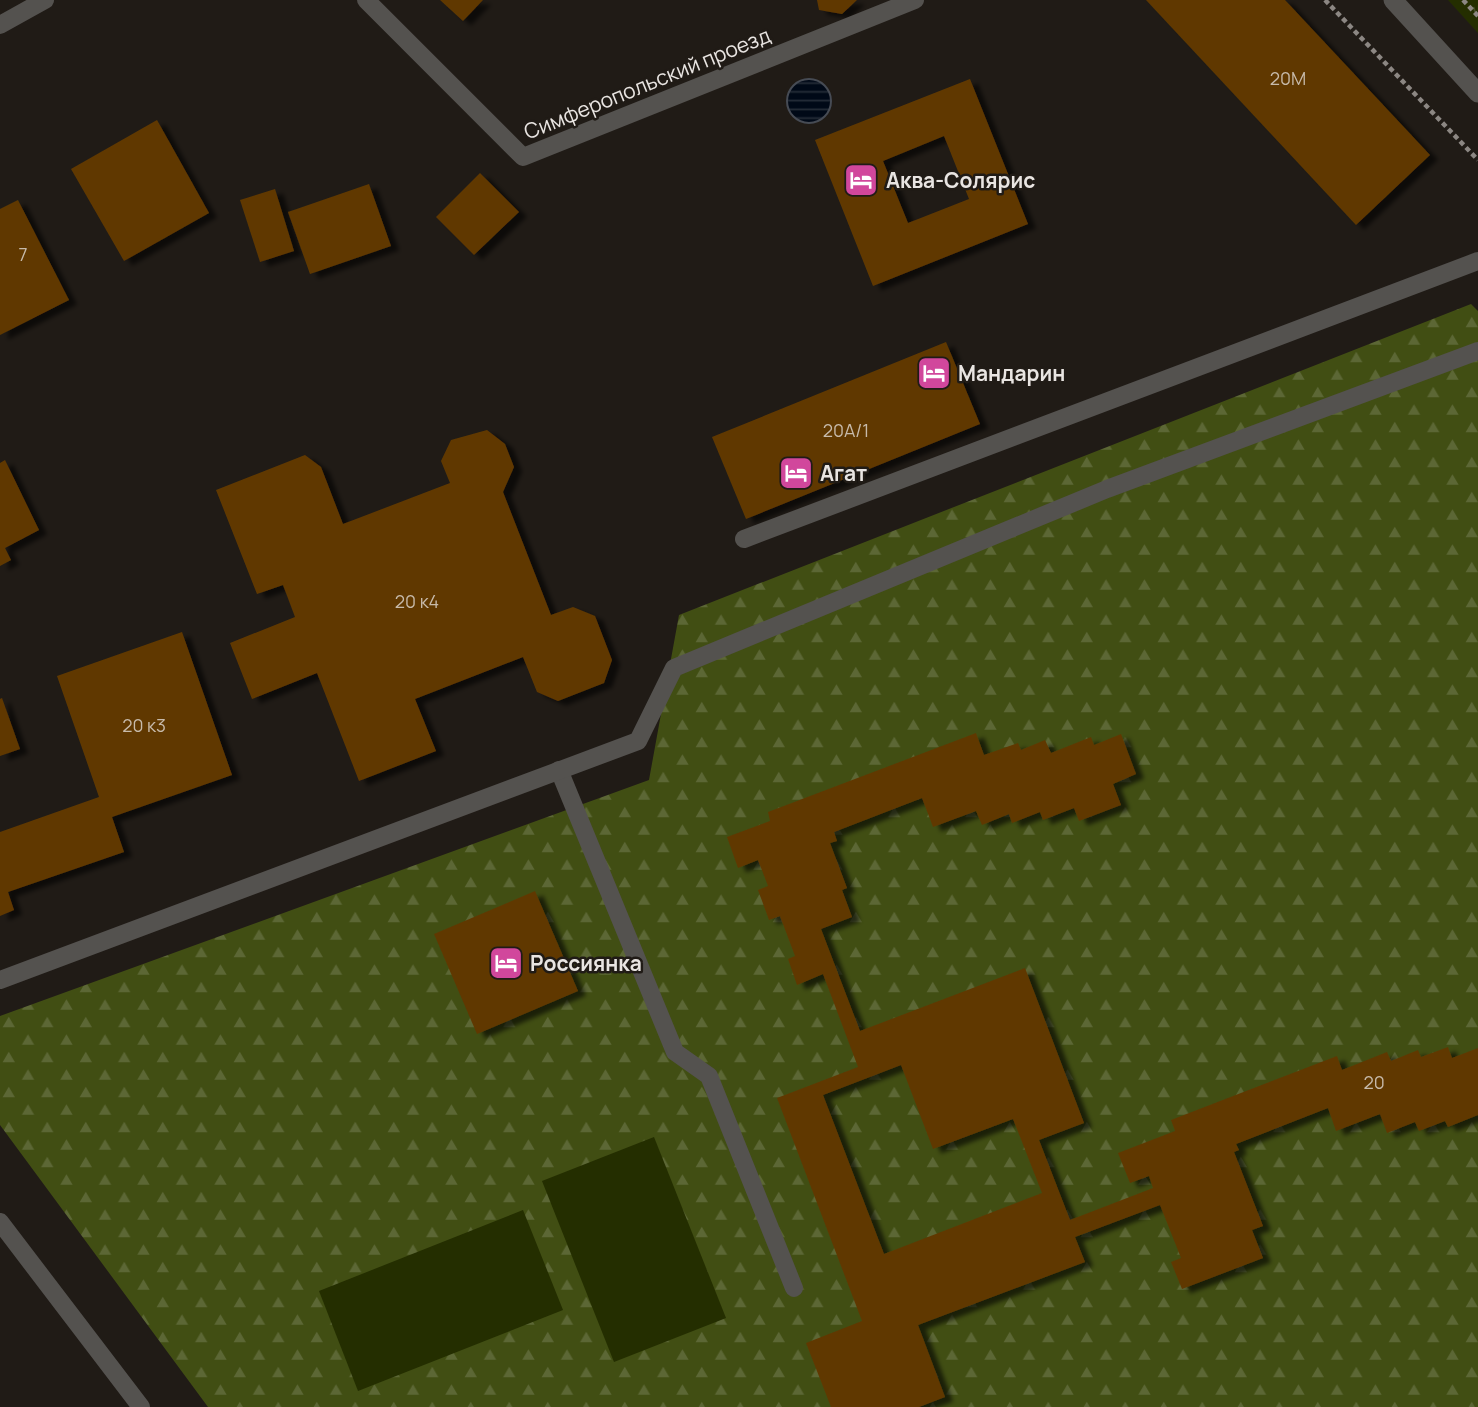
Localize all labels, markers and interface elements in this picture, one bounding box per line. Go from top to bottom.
street label: Симферопольский проезд [520,21,774,145]
house number: 20М [1270,66,1306,90]
hotel icon: Аква-Солярис [842,161,880,199]
place label: Аква-Солярис [886,166,1035,194]
house number: 7 [18,242,28,266]
hotel icon: Мандарин [915,354,953,392]
place label: Мандарин [958,359,1065,387]
house number: 20А/1 [823,418,869,442]
hotel icon: Агат [777,454,815,492]
place label: Агат [820,459,867,487]
house number: 20 к4 [395,589,439,613]
house number: 20 к3 [122,713,166,737]
hotel icon: Россиянка [487,944,525,982]
place label: Россиянка [530,949,642,977]
house number: 20 [1363,1070,1385,1094]

